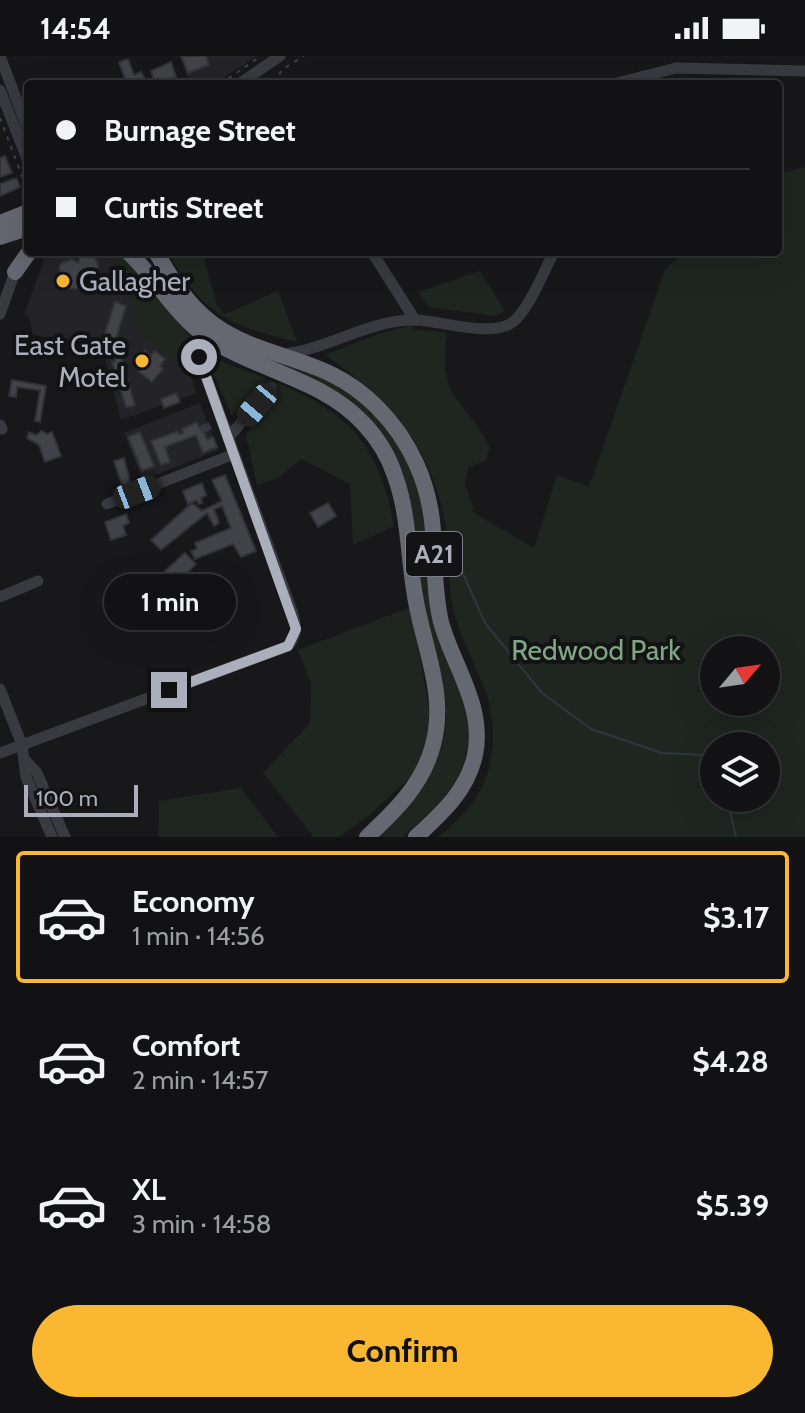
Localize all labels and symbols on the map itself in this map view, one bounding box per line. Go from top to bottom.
place label: Gallagher [79,264,190,298]
marker: Gallagher [54,272,72,290]
place label: East Gate Motel [14,328,126,394]
route start [181,339,217,375]
marker: East Gate Motel [133,352,151,370]
car [232,379,282,431]
car [110,472,164,512]
road number: A21 [406,532,462,576]
callout: 1 min [103,574,235,630]
park label: Redwood Park [511,633,681,667]
north arrow [700,636,780,716]
route end [151,672,187,708]
scale bar [24,781,138,817]

